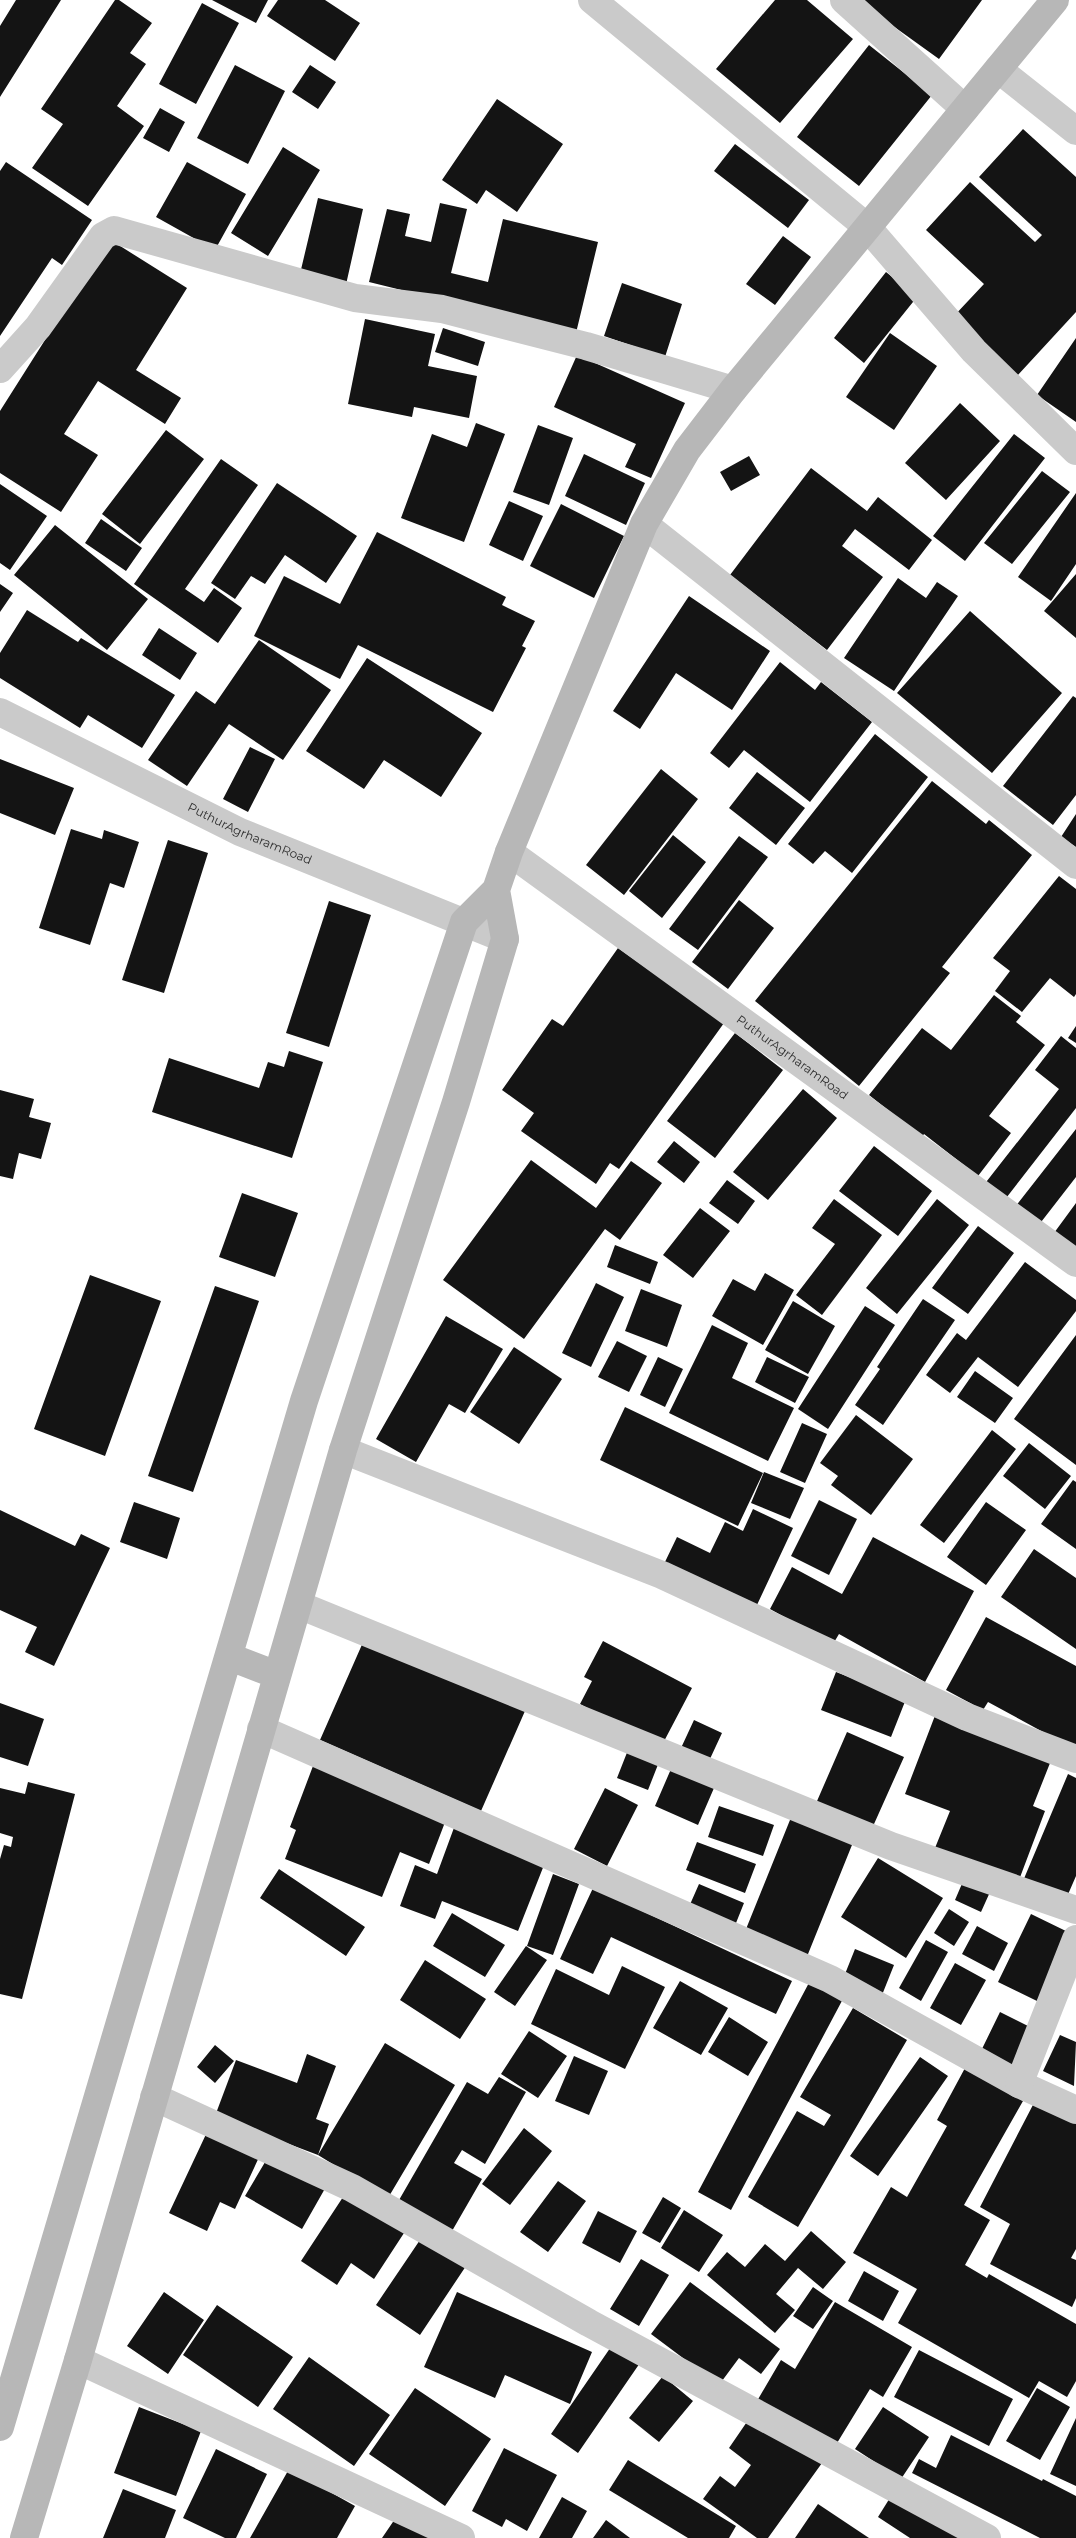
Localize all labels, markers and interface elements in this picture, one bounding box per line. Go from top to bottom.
street label: PuthurAgrharamRoad [185,799,314,867]
street label: PuthurAgrharamRoad [734,1011,852,1103]

